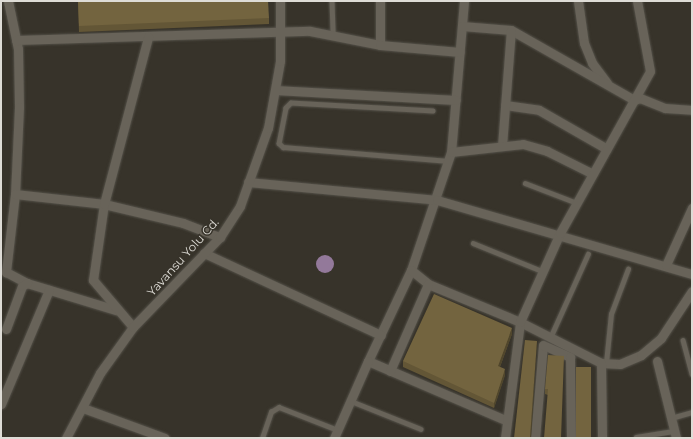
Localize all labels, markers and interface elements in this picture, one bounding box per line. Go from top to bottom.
street label: Yavansu Yolu Cd. [144,215,222,299]

